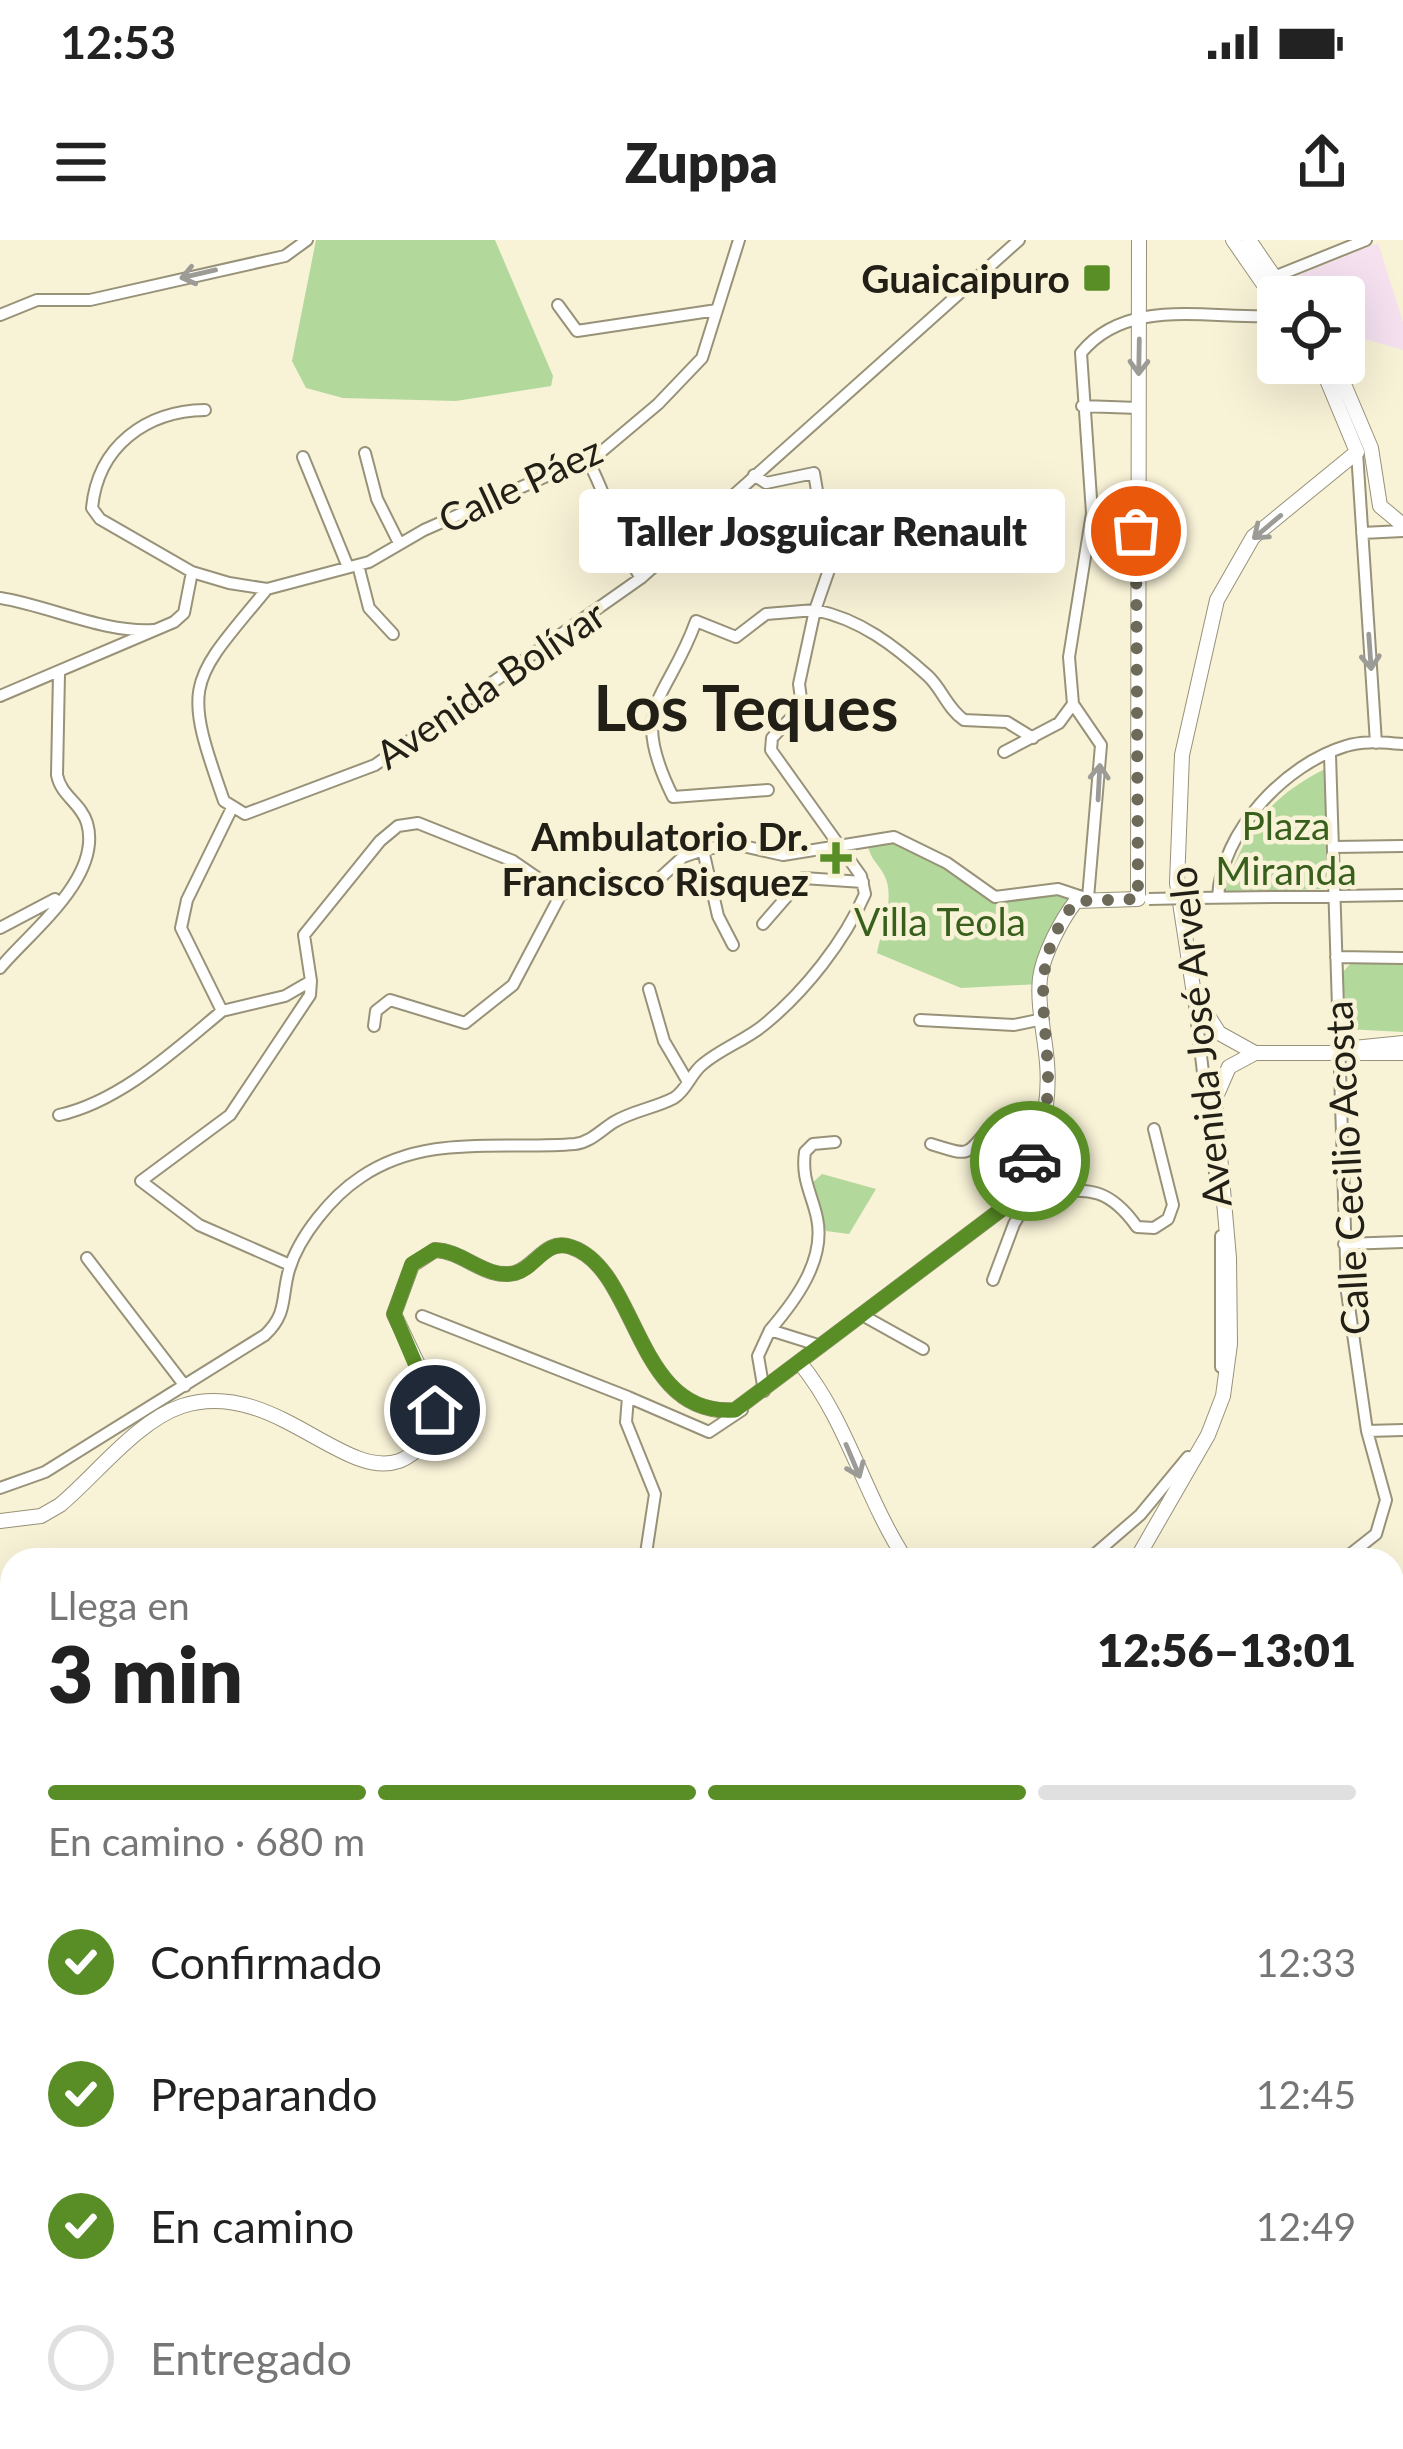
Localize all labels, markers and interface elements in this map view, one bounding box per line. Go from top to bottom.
text: 12:53 [60,15,176,69]
icon: menu [48,129,114,195]
icon: share [1289,129,1355,195]
text: Zuppa [625,130,778,195]
place label: Guaicaipuro [861,255,1070,301]
marker: Guaicaipuro [1081,262,1113,294]
one-way arrow [179,264,217,287]
map controls [1257,276,1365,384]
button: locate [1257,276,1365,384]
one-way arrow [1127,337,1150,376]
street label: Calle Páez [431,426,609,542]
pin [1085,480,1187,582]
callout: Taller Josguicar Renault [578,489,1064,573]
icon: bag [1103,498,1169,564]
text: Taller Josguicar Renault [617,508,1027,554]
one-way arrow [1252,512,1283,540]
street label: Avenida Bolívar [367,590,613,778]
one-way arrow [1358,632,1381,671]
district label: Los Teques [594,669,898,744]
one-way arrow [1088,763,1111,802]
park label: Plaza Miranda [1215,802,1357,893]
place label: Ambulatorio Dr. Francisco Risquez [502,813,809,904]
marker: Ambulatorio Dr. Francisco Risquez [820,842,852,874]
street label: Avenida José Arvelo [1158,864,1240,1210]
park label: Villa Teola [854,898,1026,944]
street label: Calle Cecilio Acosta [1314,1000,1378,1336]
courier [970,1101,1090,1221]
icon: car [997,1128,1063,1194]
pin [384,1359,486,1461]
icon: home [402,1377,468,1443]
one-way arrow [844,1442,865,1479]
text: Llega en [48,1582,190,1628]
text: 12:56–13:01 [1097,1623,1356,1677]
text: 3 min [48,1626,243,1720]
text: En camino · 680 m [48,1818,365,1864]
icon: check [48,1929,114,1995]
text: Confirmado [150,1935,382,1989]
text: 12:33 [1256,1939,1356,1985]
icon: check [48,2061,114,2127]
text: Preparando [150,2067,378,2121]
text: 12:45 [1256,2071,1356,2117]
icon: check [48,2193,114,2259]
text: En camino [150,2199,354,2253]
text: 12:49 [1256,2203,1356,2249]
text: Entregado [150,2331,352,2385]

